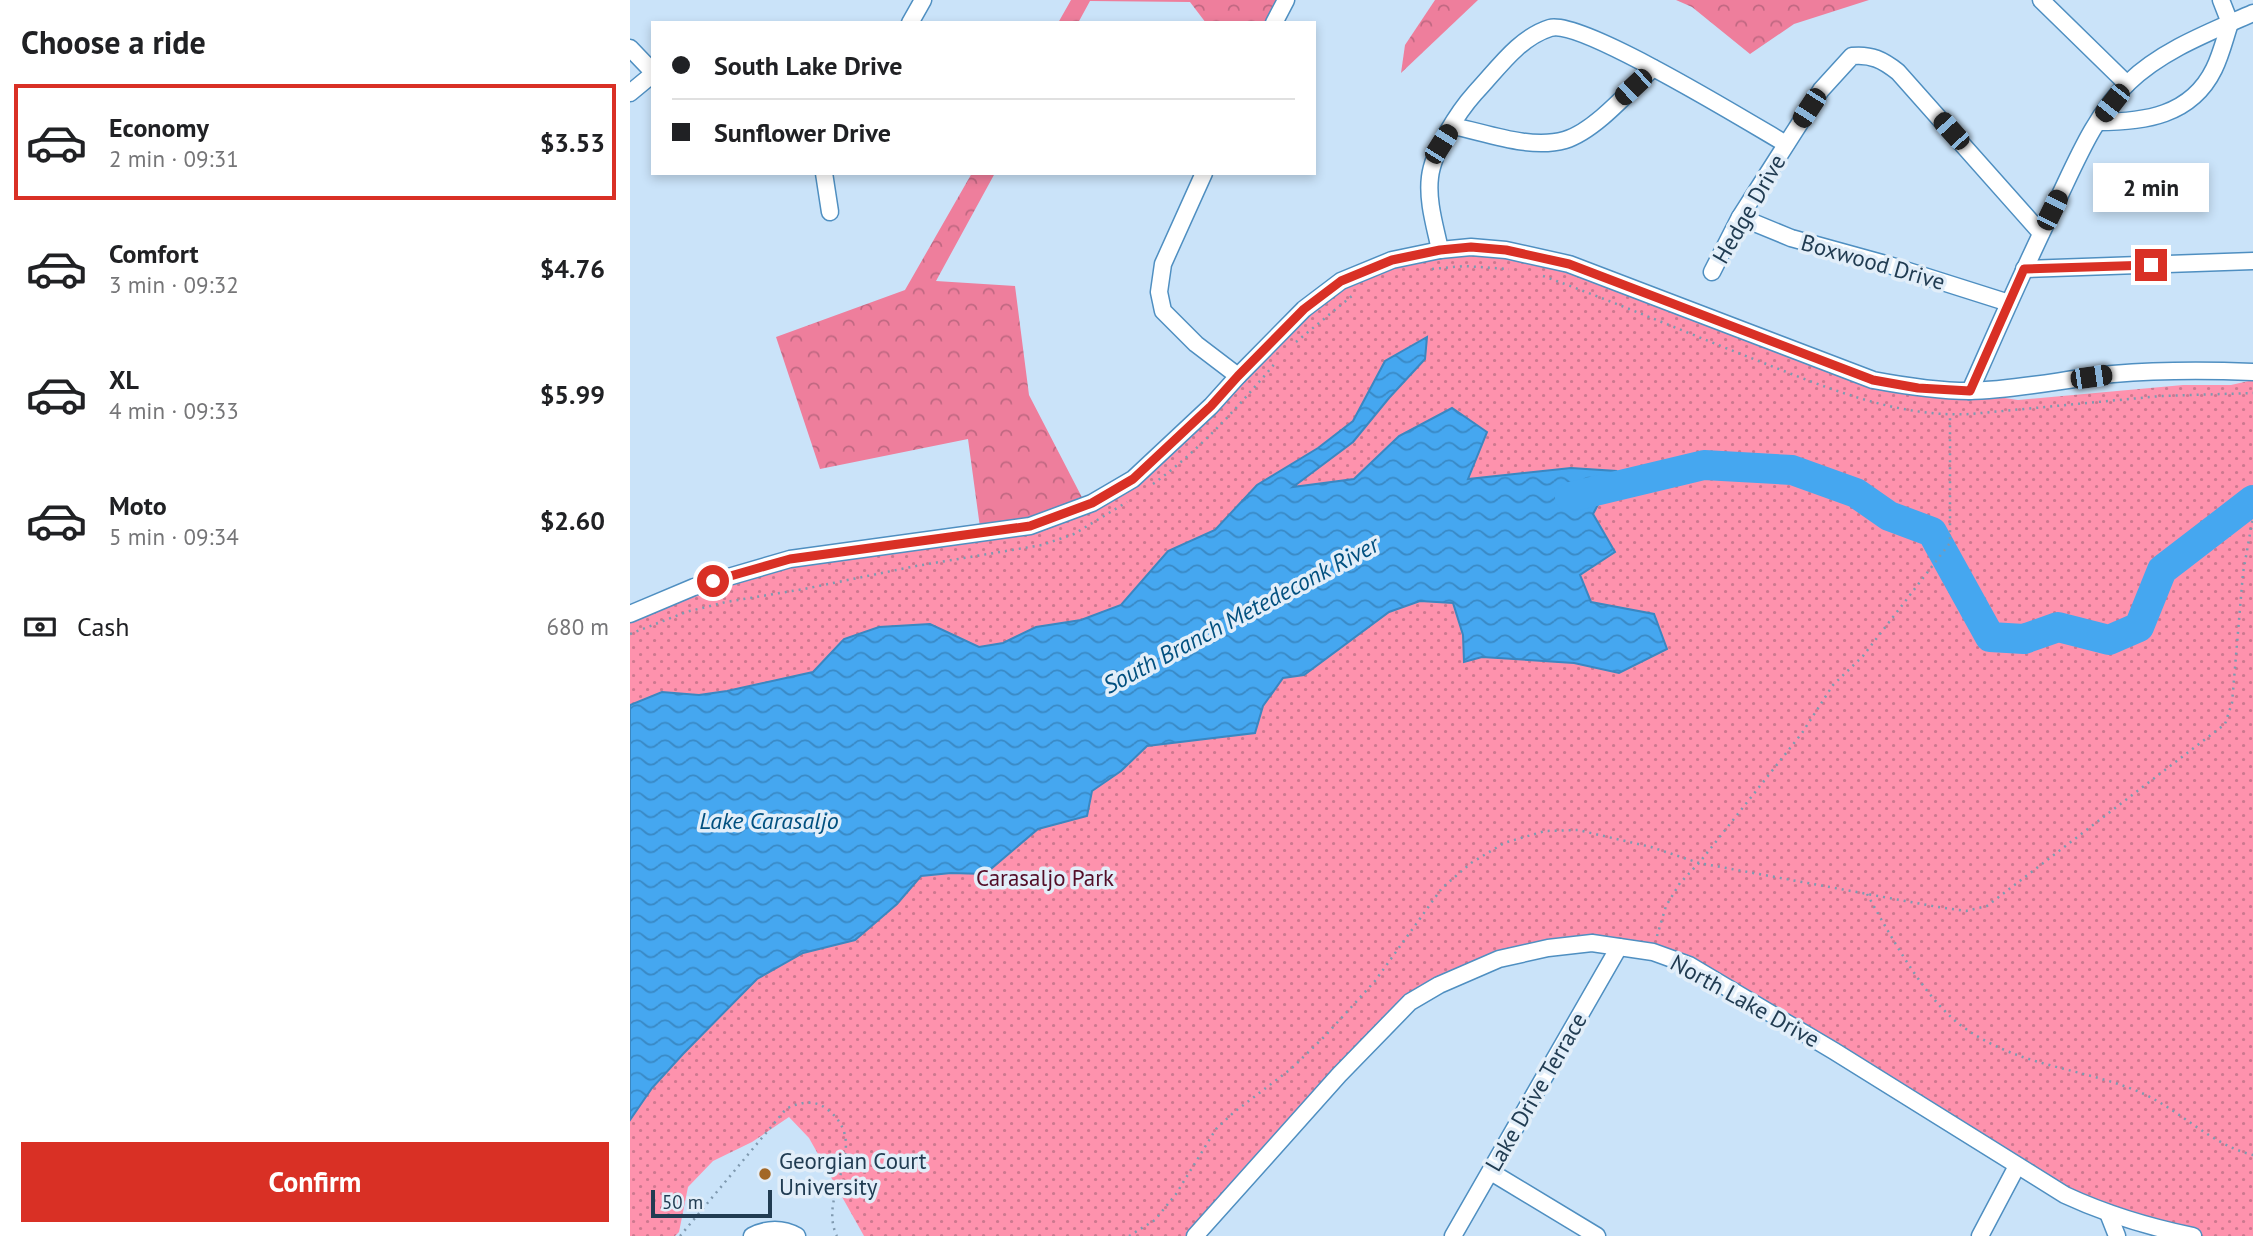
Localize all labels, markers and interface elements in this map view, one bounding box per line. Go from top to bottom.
text: Choose a ride [21,21,206,63]
text: South Lake Drive [714,49,902,82]
car [1611,65,1656,109]
car [2091,80,2134,126]
car [1789,85,1830,131]
car [1930,108,1973,154]
icon: car [25,111,88,174]
text: Economy [109,111,209,144]
text: Sunflower Drive [714,116,891,149]
car [1421,121,1462,167]
text: $3.53 [540,126,605,159]
text: 2 min · 09:31 [109,144,239,173]
street label: Hedge Drive [1706,149,1791,268]
callout: 2 min [2093,163,2209,212]
text: 2 min [2123,173,2179,202]
car [2034,187,2071,233]
street label: Boxwood Drive [1798,227,1948,296]
icon: car [25,237,88,300]
text: Comfort [109,237,199,270]
route end [2135,249,2167,281]
text: $4.76 [540,252,605,285]
text: 3 min · 09:32 [109,270,239,299]
icon: car [25,363,88,426]
text: XL [109,363,139,396]
car [2069,364,2114,390]
text: $5.99 [540,378,605,411]
text: 4 min · 09:33 [109,396,239,425]
icon: car [25,489,88,552]
text: Moto [109,489,167,522]
text: $2.60 [540,504,605,537]
text: 5 min · 09:34 [109,522,239,551]
water label: South Branch Metedeconk River [1098,528,1386,701]
route start [697,565,729,597]
icon: cash [21,608,59,646]
text: Cash [77,610,129,643]
text: 680 m [547,612,609,641]
water label: Lake Carasaljo [699,805,839,836]
park label: Carasaljo Park [976,863,1114,892]
street label: North Lake Drive [1666,948,1825,1053]
street label: Lake Drive Terrace [1478,1007,1593,1176]
button: Confirm [21,1142,609,1222]
place label: Georgian Court University [779,1146,927,1201]
marker: Georgian Court University [757,1166,773,1182]
scale bar [651,1187,772,1219]
text: 50 m [662,1190,703,1214]

